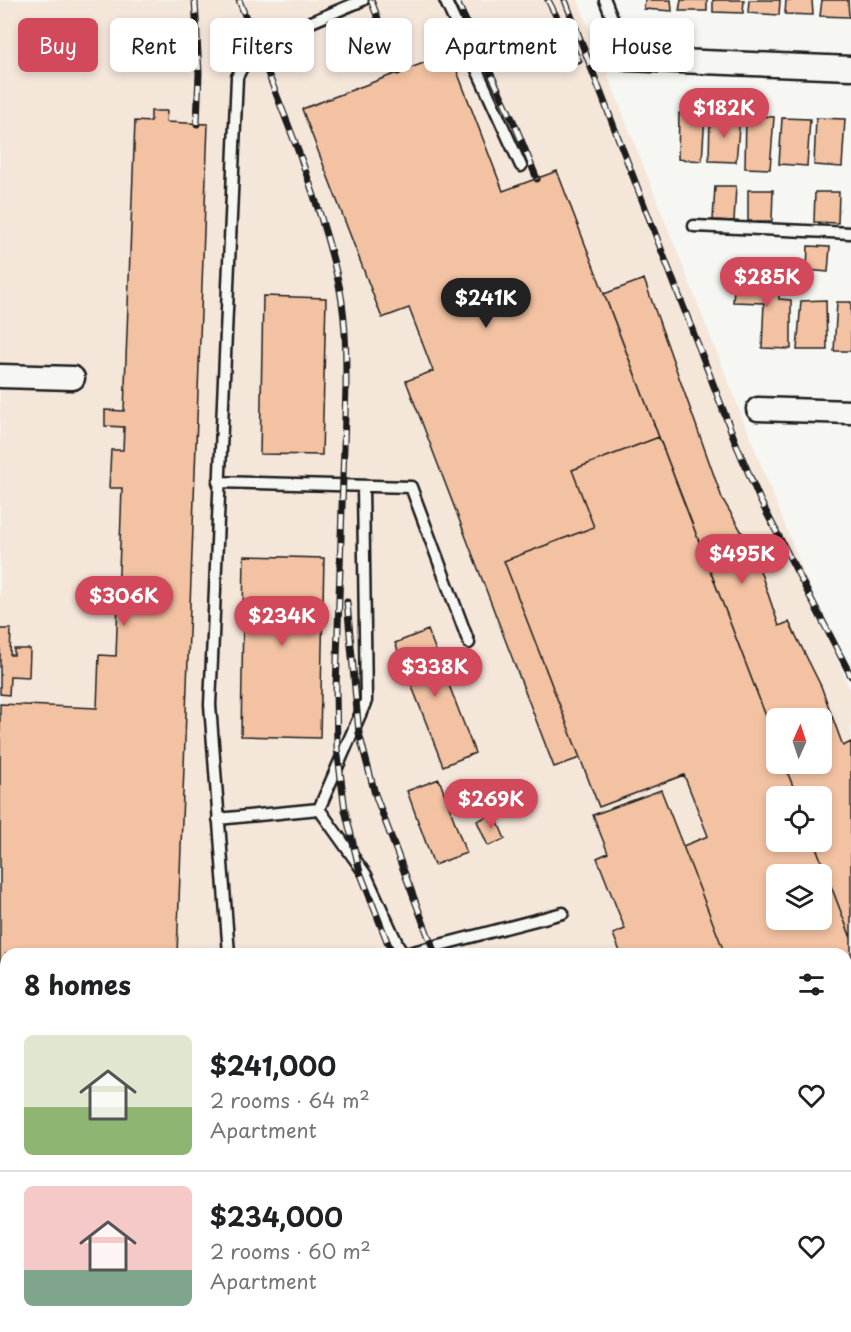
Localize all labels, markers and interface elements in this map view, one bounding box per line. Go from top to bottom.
chip: Buy [18,18,98,72]
chip: Rent [110,18,198,72]
chip: Filters [210,18,314,72]
chip: New [326,18,412,72]
chip: Apartment [424,18,578,72]
chip: House [590,18,694,72]
pin: $182K [682,88,766,139]
text: $182K [693,92,755,122]
pin: $285K [725,257,809,308]
text: $285K [734,261,800,291]
pin: $241K [444,278,528,329]
text: $241K [455,282,517,312]
pin: $495K [700,534,784,585]
text: $495K [709,538,775,568]
pin: $306K [82,576,166,627]
text: $306K [89,580,159,610]
pin: $234K [240,596,324,647]
text: $234K [248,600,316,630]
pin: $338K [393,647,477,698]
text: $338K [401,651,469,681]
north arrow [766,708,832,774]
map controls [766,708,832,930]
pin: $269K [449,779,533,830]
text: $269K [458,783,524,813]
button: locate [766,786,832,852]
button: layers [766,864,832,930]
text: 8 homes [24,965,131,1004]
icon: filters [795,968,828,1001]
text: $241,000 [210,1046,336,1085]
icon: home [72,1059,144,1131]
icon: heart [795,1079,828,1112]
text: 2 rooms · 64 m² [210,1085,370,1115]
text: Apartment [210,1115,317,1145]
text: $234,000 [210,1197,343,1236]
icon: home [72,1210,144,1282]
icon: heart [795,1230,828,1263]
text: 2 rooms · 60 m² [210,1236,371,1266]
text: Apartment [210,1266,317,1296]

